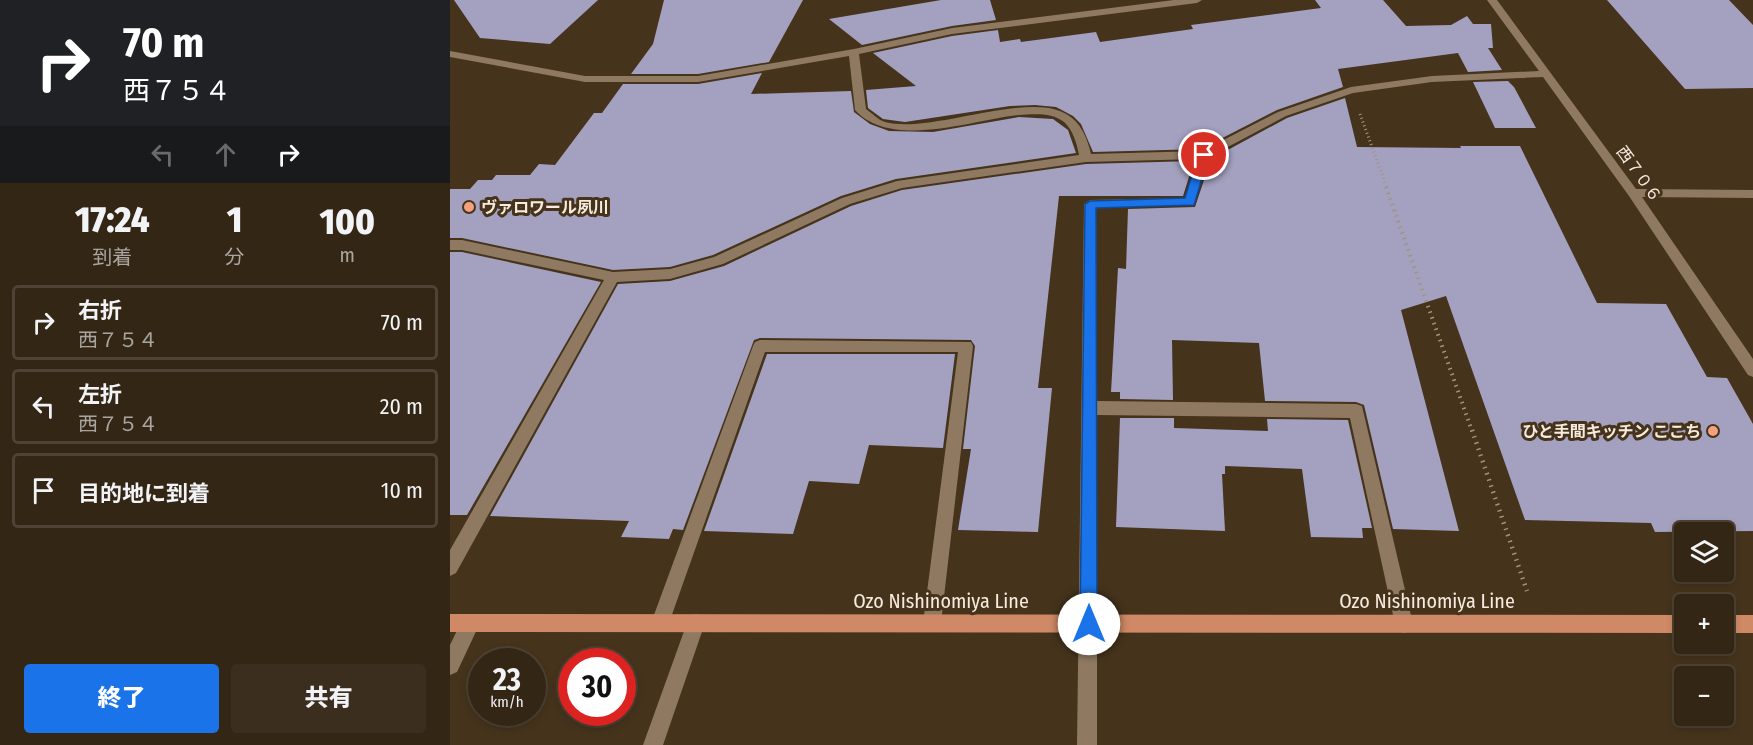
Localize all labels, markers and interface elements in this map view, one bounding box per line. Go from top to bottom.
text: 70 m [123,18,204,68]
icon: right [24,24,102,102]
text: 西７５４ [123,75,231,107]
pin [1178,129,1229,180]
icon: left [146,138,179,171]
icon: ahead [209,138,242,171]
icon: right [272,138,305,171]
icon: arrive [1187,138,1220,171]
street label: 西７０６ [1613,143,1665,205]
text: 17:24 [75,198,150,242]
text: 1 [227,198,242,242]
place label: ヴァロワール夙川 [481,198,609,217]
text: 100 [320,200,375,244]
marker: ヴァロワール夙川 [462,200,476,214]
text: m [340,243,355,267]
text: 到着 [92,245,132,269]
text: 分 [225,245,245,269]
text: 右折 [78,297,122,324]
icon: right [27,306,60,339]
text: 70 m [381,309,423,336]
text: 西７５４ [78,328,158,352]
text: 左折 [78,381,122,408]
icon: left [27,390,60,423]
text: 20 m [380,393,423,420]
text: 西７５４ [78,412,158,436]
place label: ひと手間キッチン ここち [1522,422,1701,441]
marker: ひと手間キッチン ここち [1706,424,1720,438]
icon: arrive [27,474,60,507]
text: 10 m [381,477,423,504]
text: 目的地に到着 [78,480,210,507]
map controls [1674,522,1734,726]
button: layers [1674,522,1734,582]
street label: Ozo Nishinomiya Line [853,589,1029,613]
street label: Ozo Nishinomiya Line [1339,589,1515,613]
position arrow [1057,592,1121,656]
button: + [1674,594,1734,654]
speed limit sign: 30 [558,648,636,726]
text: 23 [493,662,521,698]
button: 終了 [24,664,219,733]
button: 共有 [231,664,426,733]
button: − [1674,666,1734,726]
text: km/h [490,693,524,711]

